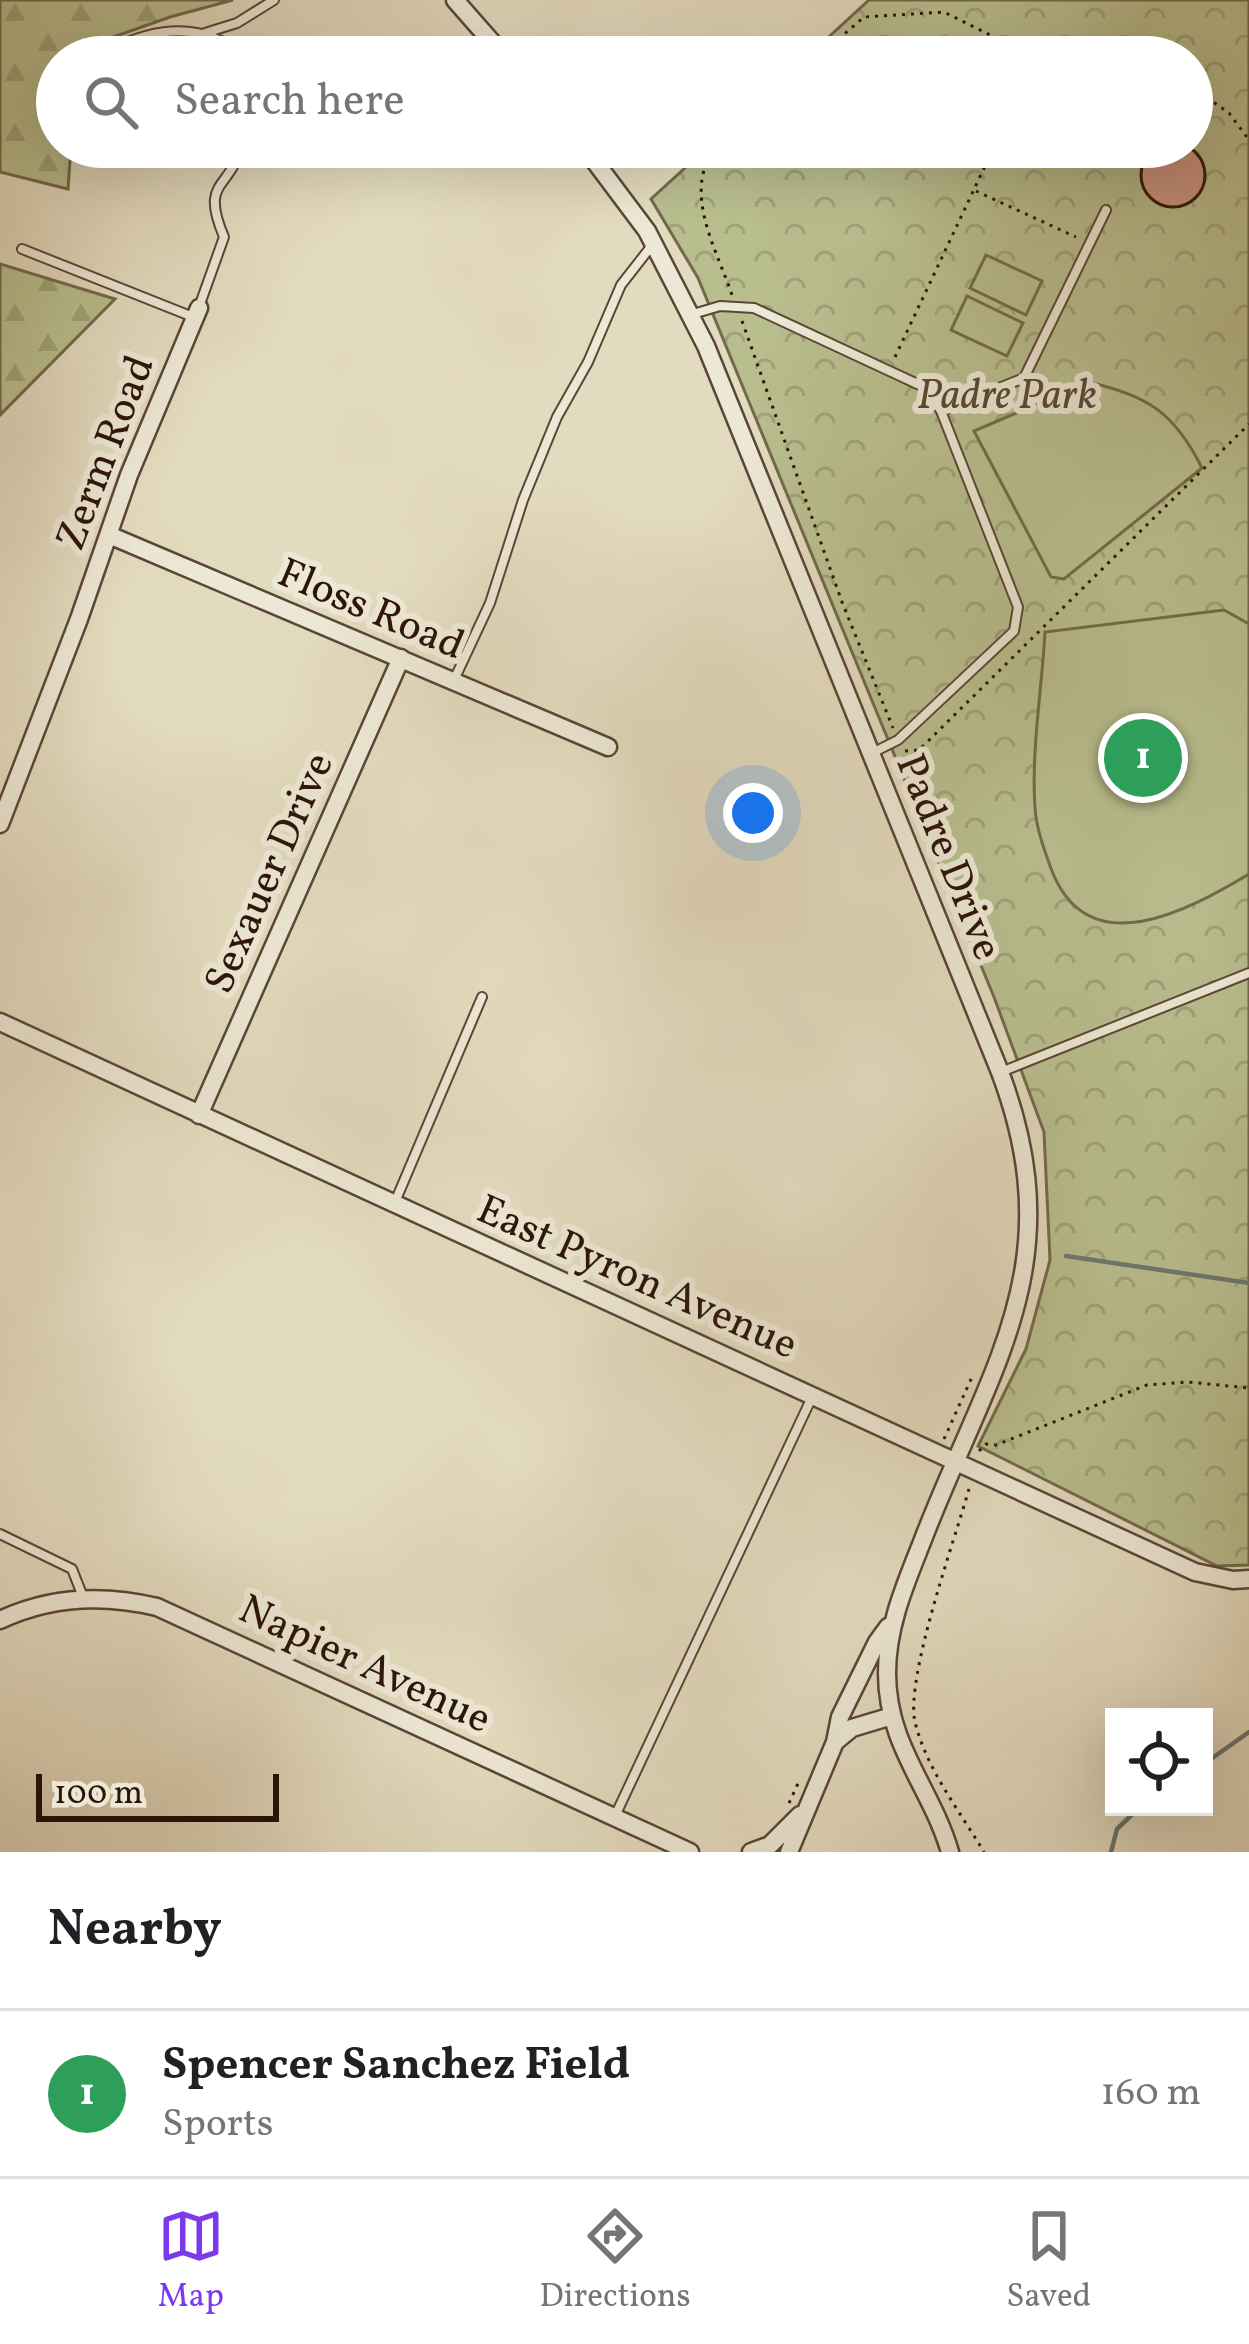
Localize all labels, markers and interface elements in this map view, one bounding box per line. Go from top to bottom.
search box [36,36,1213,168]
icon: search [78,69,144,135]
text: Search here [174,71,405,134]
street label: Zerm Road [43,348,171,560]
park label: Padre Park [917,368,1097,427]
street label: Floss Road [268,545,473,677]
pin: 1 [1104,713,1182,803]
street label: Sexauer Drive [192,744,351,1004]
street label: Padre Drive [879,746,1015,970]
your location [723,783,783,843]
street label: East Pyron Avenue [466,1182,806,1376]
street label: Napier Avenue [228,1582,500,1750]
map controls [1105,1708,1213,1816]
button: locate [1105,1708,1213,1816]
scale bar [36,1768,279,1821]
text: 100 m [54,1772,143,1818]
text: Nearby [48,1895,222,1966]
text: Spencer Sanchez Field [162,2035,630,2098]
text: 1 [79,2067,95,2121]
text: 160 m [1100,2067,1201,2121]
text: Sports [162,2098,273,2152]
tab: Map [158,2203,224,2321]
tab: Directions [539,2203,691,2321]
tab: Saved [1006,2203,1091,2321]

